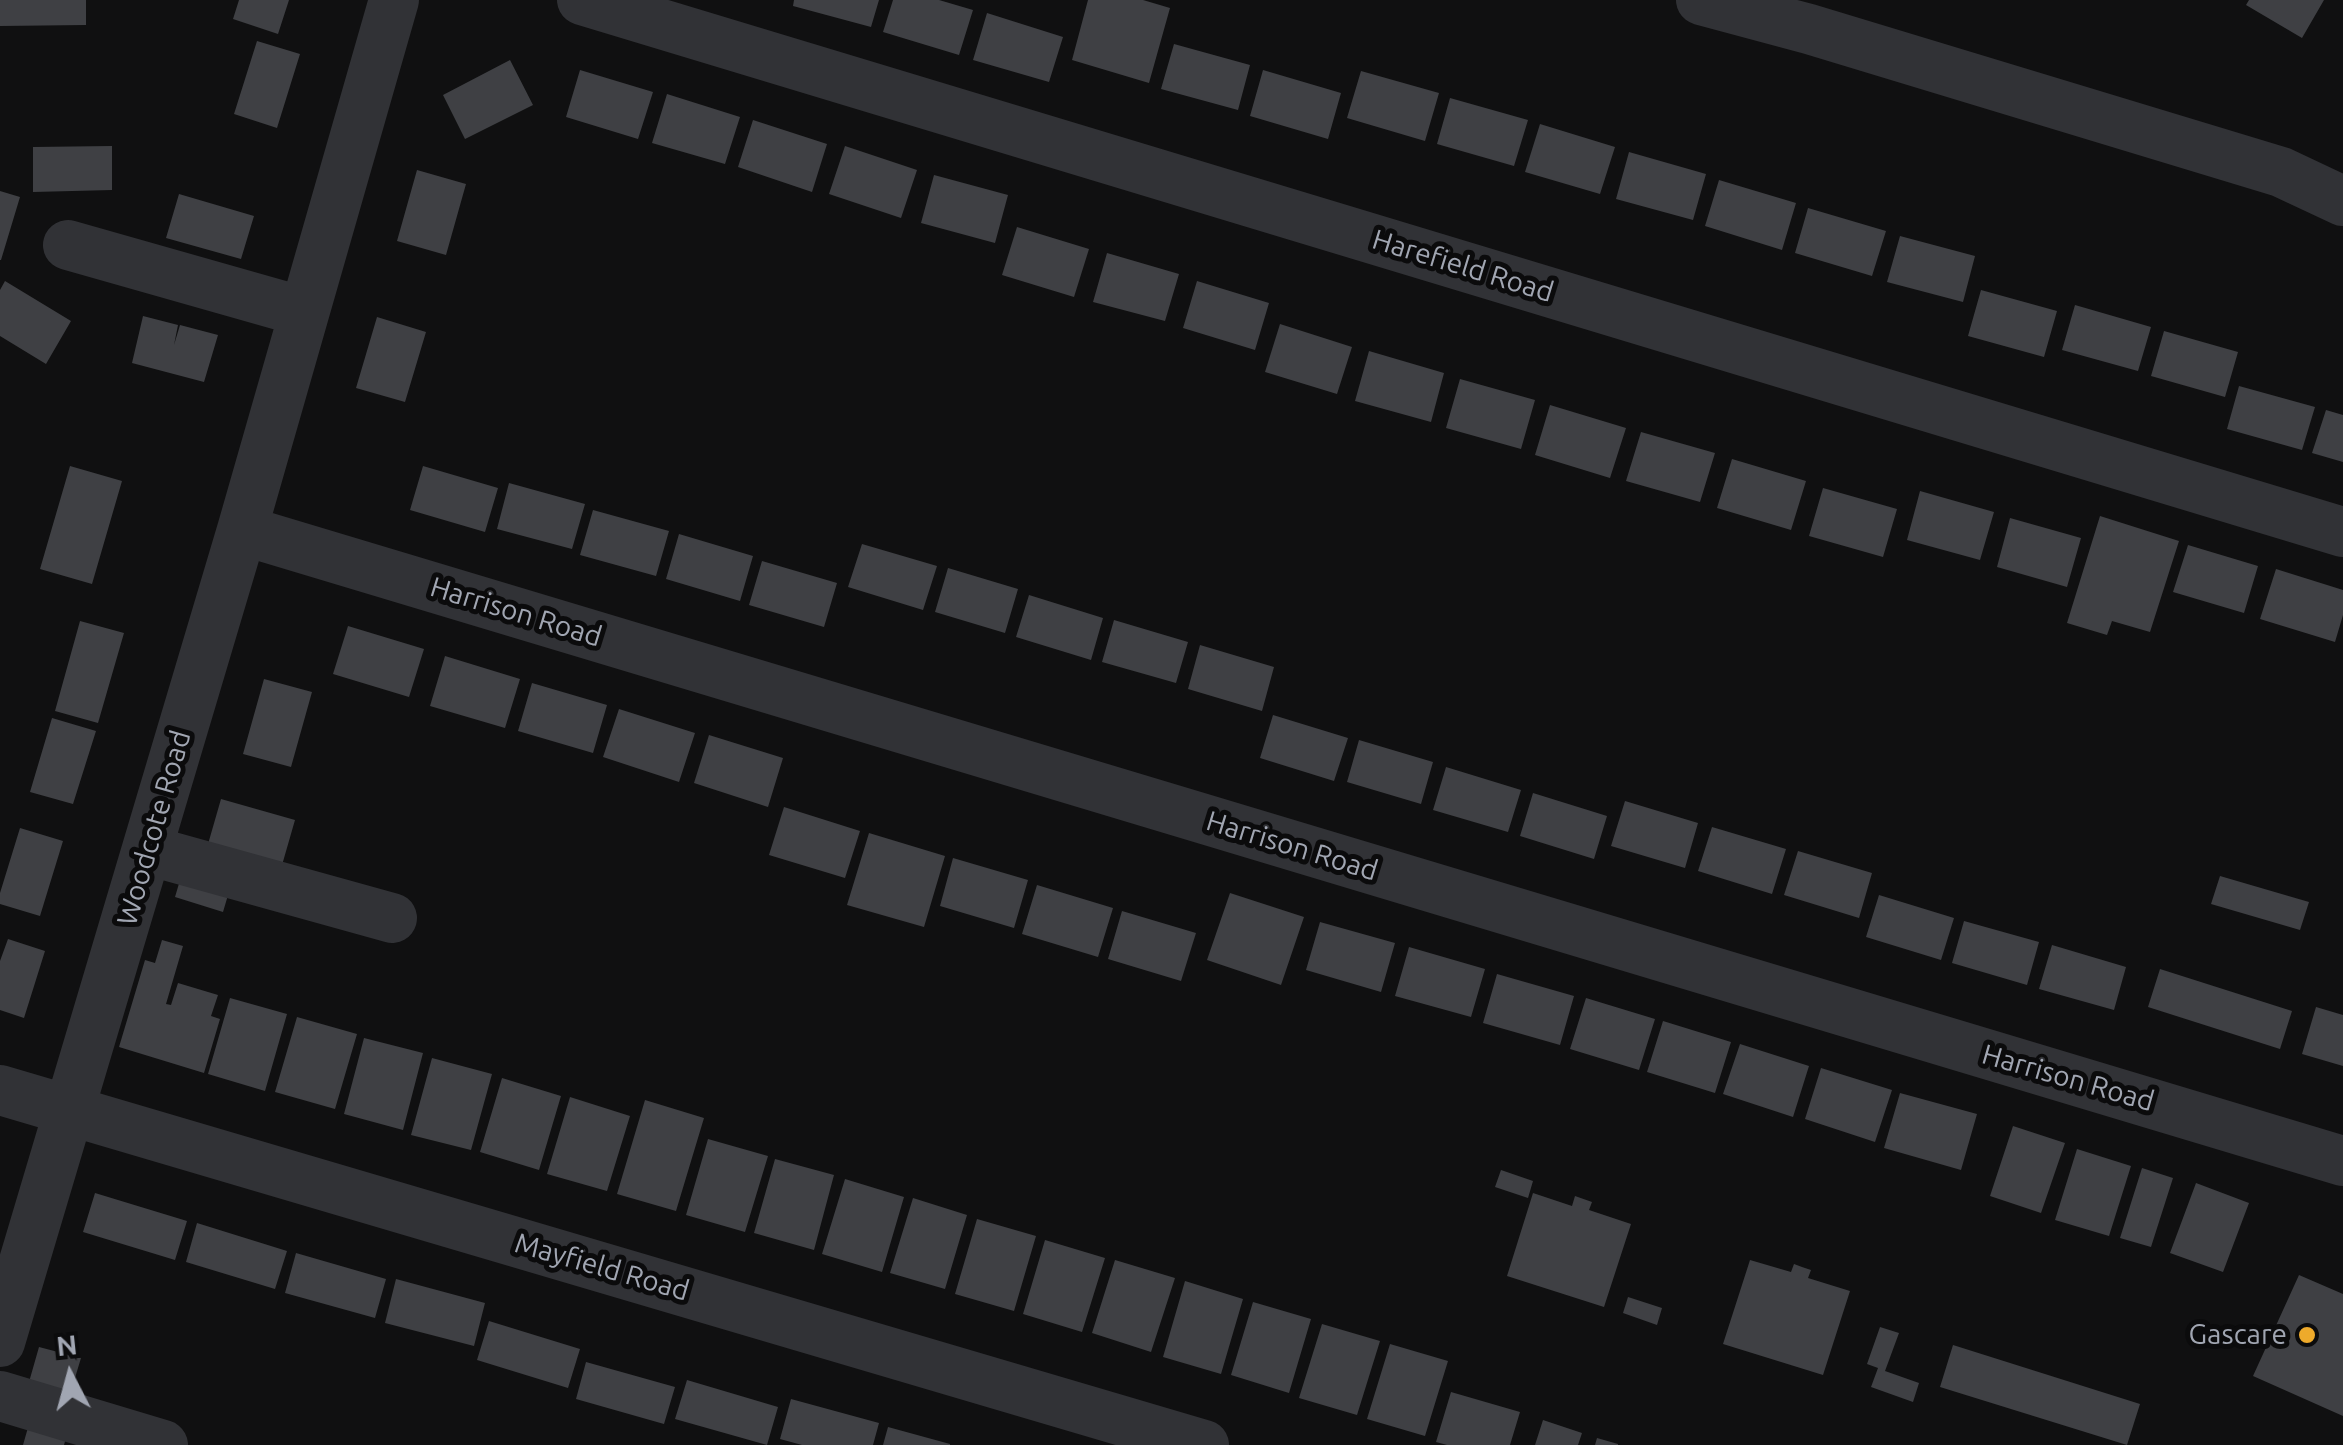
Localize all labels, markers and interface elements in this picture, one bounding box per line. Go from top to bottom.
street label: Harefield Road [1368,223,1558,309]
street label: Harrison Road [426,570,606,654]
street label: Woodcote Road [110,727,198,929]
street label: Harrison Road [1202,804,1382,888]
street label: Harrison Road [1978,1037,2158,1119]
street label: Mayfield Road [511,1226,693,1308]
place label: Gascare [2189,1318,2287,1352]
marker: Gascare [2296,1324,2318,1346]
north arrow [20,1325,120,1425]
text: N [55,1328,79,1361]

